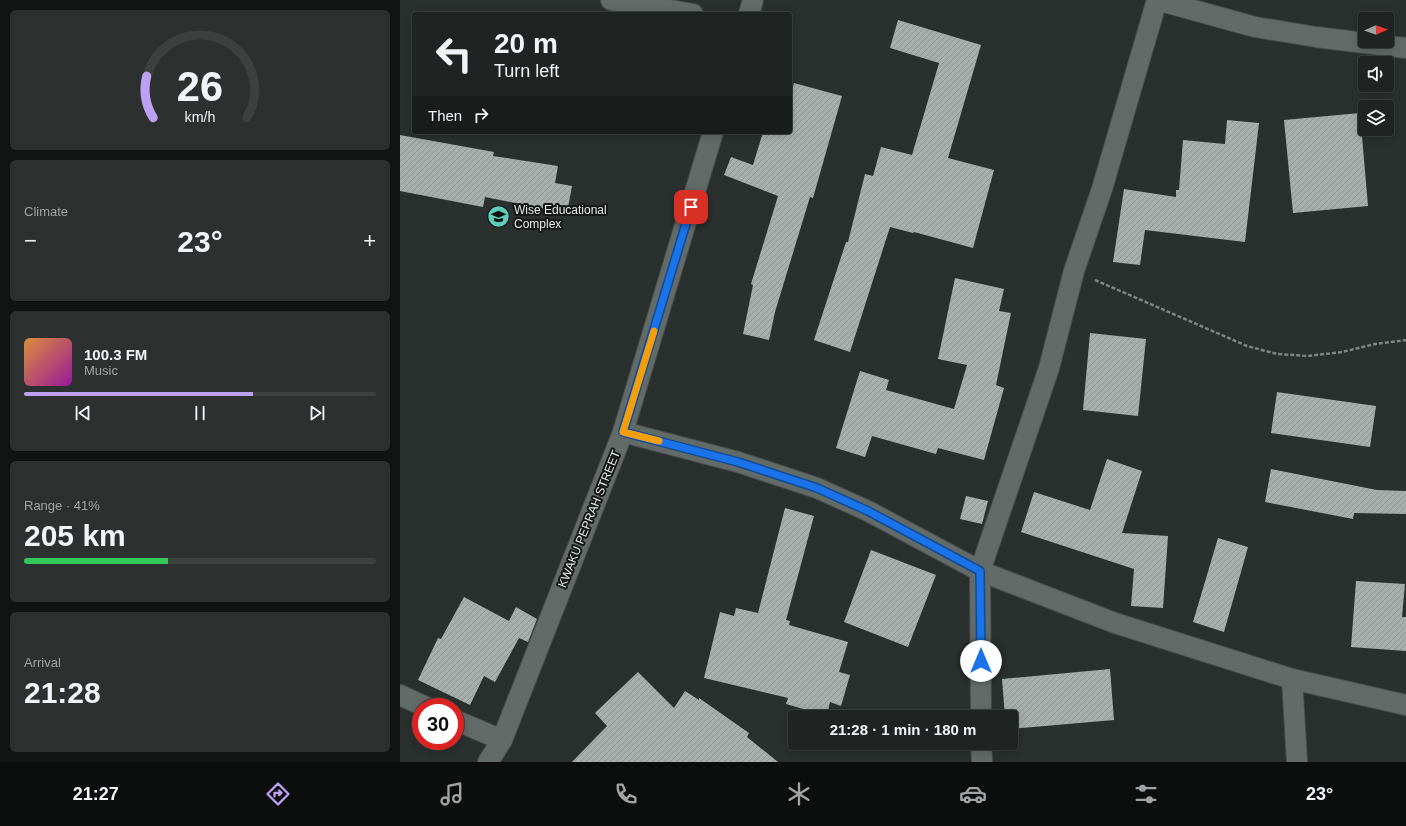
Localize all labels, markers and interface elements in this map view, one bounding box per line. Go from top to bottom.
north arrow [1358,12,1394,48]
map controls [1358,12,1394,136]
icon: left [428,28,480,80]
text: 20 m [494,28,558,59]
button: sound [1358,56,1394,92]
text: Turn left [494,61,559,81]
text: 26 [177,63,223,110]
button: layers [1358,100,1394,136]
icon: right [470,104,492,126]
text: Then [428,107,462,124]
text: km/h [185,109,216,125]
pin [674,190,708,224]
icon: arrive [680,196,702,218]
place label: Wise Educational Complex [514,203,607,231]
text: Climate [24,204,68,219]
school or university icon: Wise Educational Complex [485,204,511,230]
text: 23° [177,225,223,258]
text: − [24,228,37,253]
text: + [363,228,376,253]
text: 100.3 FM [84,346,147,363]
text: Music [84,363,118,378]
icon: previous [72,402,94,424]
icon: pause [189,402,211,424]
icon: next [306,402,328,424]
street label: KWAKU PEPRAH STREET [555,448,623,590]
text: Range · 41% [24,498,100,513]
text: 205 km [24,519,126,552]
position arrow [960,640,1002,682]
text: Arrival [24,655,61,670]
text: 21:28 [24,676,101,709]
speed limit sign: 30 [412,698,464,750]
text: 21:28 · 1 min · 180 m [830,721,976,738]
icon: directions [264,780,292,808]
icon: music [438,780,466,808]
icon: phone [612,780,640,808]
icon: climate [785,780,813,808]
icon: car [959,780,987,808]
icon: filters [1132,780,1160,808]
text: 21:27 [73,784,119,804]
text: 23° [1306,784,1333,804]

